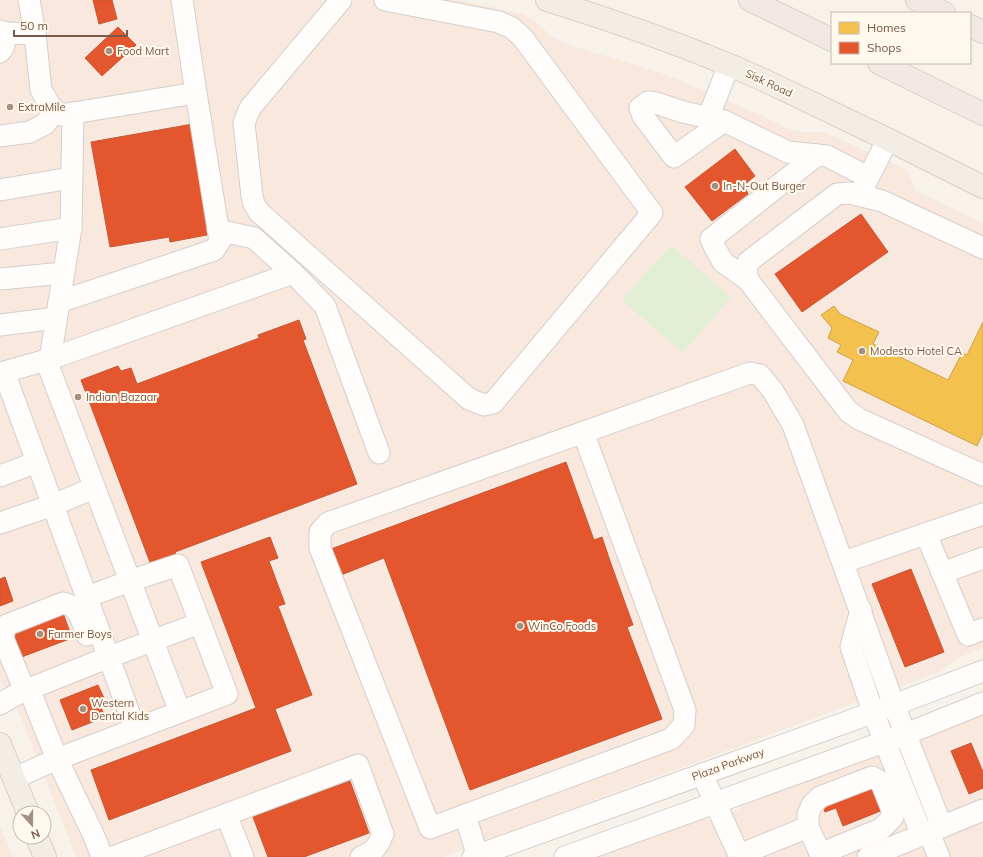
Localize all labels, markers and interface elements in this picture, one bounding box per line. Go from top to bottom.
scale bar [14,12,127,38]
legend [831,12,971,64]
text: 50 m [20,18,48,33]
text: Homes [867,20,906,35]
text: Shops [867,40,902,55]
place label: Food Mart [117,44,169,58]
marker: Food Mart [104,46,114,56]
street label: Sisk Road [743,66,795,100]
place label: ExtraMile [18,100,65,114]
marker: ExtraMile [5,102,15,112]
place label: In-N-Out Burger [723,179,806,193]
marker: In-N-Out Burger [710,181,720,191]
place label: Modesto Hotel CA [870,344,962,358]
marker: Modesto Hotel CA [857,346,867,356]
place label: Indian Bazaar [86,390,157,404]
marker: Indian Bazaar [73,392,83,402]
place label: WinCo Foods [528,619,596,633]
marker: WinCo Foods [515,621,525,631]
place label: Farmer Boys [48,627,112,641]
marker: Farmer Boys [35,629,45,639]
place label: Western Dental Kids [91,696,149,723]
marker: Western Dental Kids [78,704,88,714]
street label: Plaza Parkway [690,744,766,784]
north arrow [12,805,52,845]
text: N [29,826,42,842]

